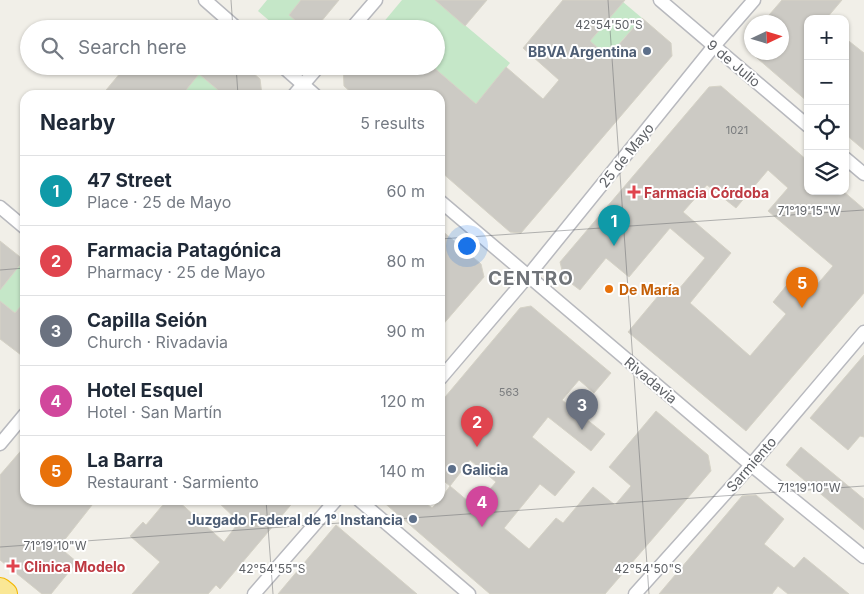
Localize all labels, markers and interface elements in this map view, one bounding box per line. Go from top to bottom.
north arrow [744,15,789,60]
map controls [804,15,849,195]
button: + [804,15,849,60]
text: 42°54'50"S [575,17,643,32]
search box [20,20,445,75]
icon: search [38,34,66,62]
text: Search here [78,36,187,59]
street label: 9 de Julio [704,36,764,90]
place label: BBVA Argentina [528,43,637,60]
marker: BBVA Argentina [641,45,653,57]
button: − [804,60,849,105]
button: locate [804,105,849,150]
text: Nearby [40,110,115,135]
text: 5 results [360,113,425,133]
street label: 25 de Mayo [595,119,657,191]
house number: 1021 [726,123,748,137]
button: layers [804,150,849,195]
text: 47 Street [87,169,172,192]
text: 1 [53,181,59,201]
text: 60 m [386,181,425,201]
place label: Farmacia Córdoba [644,184,769,201]
marker: Farmacia Córdoba [628,186,640,198]
text: Place · 25 de Mayo [87,192,231,212]
text: 71°19'15"W [778,203,840,218]
pin: 1 [598,205,630,246]
your location [454,233,480,259]
text: Farmacia Patagónica [87,239,281,262]
text: 2 [51,251,61,271]
text: 80 m [386,251,425,271]
text: Pharmacy · 25 de Mayo [87,262,265,282]
district label: CENTRO [488,267,574,290]
pin: 5 [786,267,818,308]
place label: De María [619,281,680,298]
marker: De María [603,283,615,295]
text: Capilla Seión [87,309,207,332]
text: 3 [51,321,61,341]
text: 90 m [386,321,425,341]
text: Church · Rivadavia [87,332,228,352]
street label: Rivadavia [621,353,681,407]
text: Hotel Esquel [87,379,203,402]
house number: 563 [499,385,519,399]
pin: 3 [566,389,598,430]
text: 4 [51,391,61,411]
text: 120 m [380,391,425,411]
text: Hotel · San Martín [87,402,222,422]
pin: 2 [461,406,493,447]
street label: Sarmiento [723,433,779,495]
text: La Barra [87,449,163,472]
text: 5 [51,461,61,481]
text: 140 m [380,461,425,481]
place label: Galicia [462,461,508,478]
marker: Galicia [446,463,458,475]
text: Restaurant · Sarmiento [87,472,259,492]
text: 71°19'10"W [778,480,841,495]
pin: 4 [466,486,498,527]
place label: Juzgado Federal de 1° Instancia [188,511,403,528]
marker: Juzgado Federal de 1° Instancia [407,513,419,525]
text: 71°19'10"W [24,538,87,553]
place label: Clinica Modelo [24,558,126,575]
marker: Clinica Modelo [6,559,20,573]
text: 42°54'55"S [238,561,306,576]
text: 42°54'50"S [614,561,682,576]

